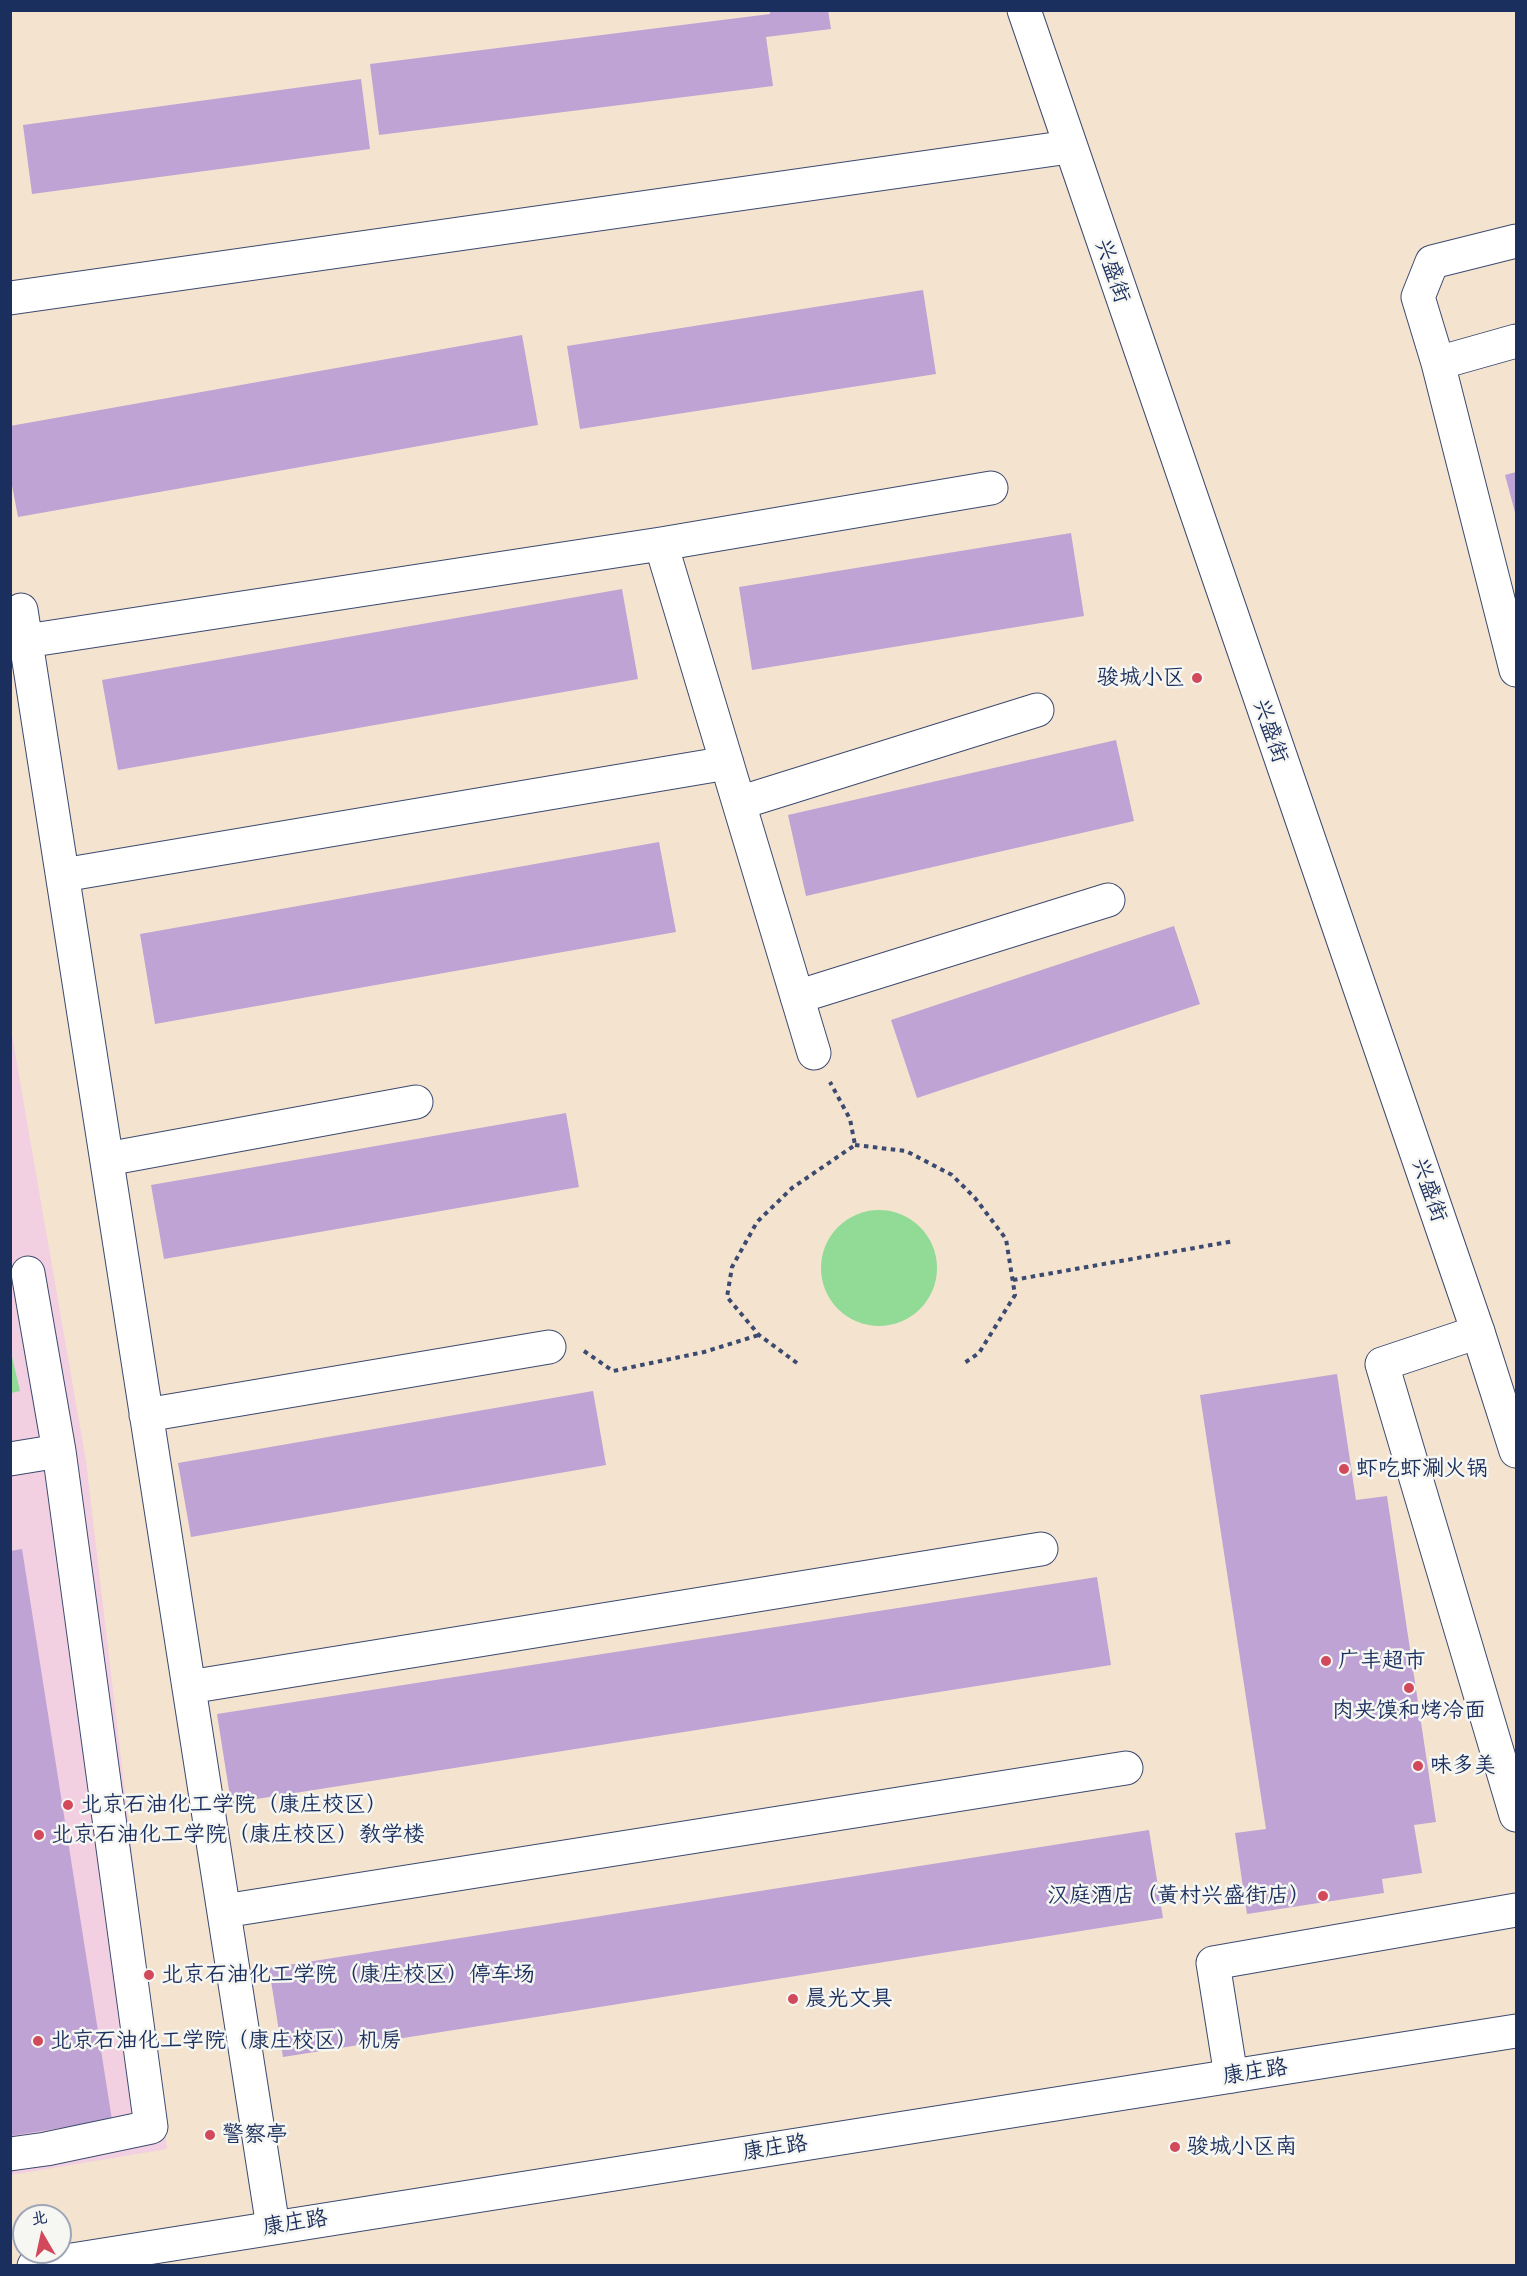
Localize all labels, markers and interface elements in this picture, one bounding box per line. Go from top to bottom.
street label: 兴盛街 [1089,236,1135,306]
place label: 骏城小区 [1097,665,1185,691]
marker: 骏城小区 [1190,671,1204,685]
street label: 兴盛街 [1247,696,1293,766]
street label: 兴盛街 [1406,1155,1452,1225]
place label: 虾吃虾涮火锅 [1356,1456,1488,1482]
marker: 虾吃虾涮火锅 [1337,1462,1351,1476]
place label: 广丰超市 [1338,1648,1426,1674]
marker: 广丰超市 [1319,1654,1333,1668]
marker: 肉夹馍和烤冷面 [1402,1681,1416,1695]
place label: 肉夹馍和烤冷面 [1332,1698,1486,1724]
place label: 味多美 [1430,1753,1496,1779]
marker: 味多美 [1411,1759,1425,1773]
place label: 北京石油化工学院（康庄校区） [80,1792,388,1818]
marker: 北京石油化工学院（康庄校区） [61,1798,75,1812]
place label: 北京石油化工学院（康庄校区）教学楼 [51,1822,425,1848]
marker: 北京石油化工学院（康庄校区）教学楼 [32,1828,46,1842]
place label: 汉庭酒店（黄村兴盛街店） [1047,1883,1311,1909]
marker: 汉庭酒店（黄村兴盛街店） [1316,1889,1330,1903]
place label: 北京石油化工学院（康庄校区）停车场 [161,1962,535,1988]
marker: 北京石油化工学院（康庄校区）停车场 [142,1968,156,1982]
place label: 晨光文具 [805,1986,893,2012]
marker: 晨光文具 [786,1992,800,2006]
place label: 北京石油化工学院（康庄校区）机房 [50,2028,402,2054]
marker: 北京石油化工学院（康庄校区）机房 [31,2034,45,2048]
street label: 康庄路 [1220,2054,1290,2090]
place label: 警察亭 [222,2122,288,2148]
marker: 警察亭 [203,2128,217,2142]
street label: 康庄路 [740,2130,810,2166]
place label: 骏城小区南 [1187,2134,1297,2160]
marker: 骏城小区南 [1168,2140,1182,2154]
north arrow [12,2204,72,2264]
street label: 康庄路 [260,2205,330,2241]
text: 北 [30,2208,49,2228]

